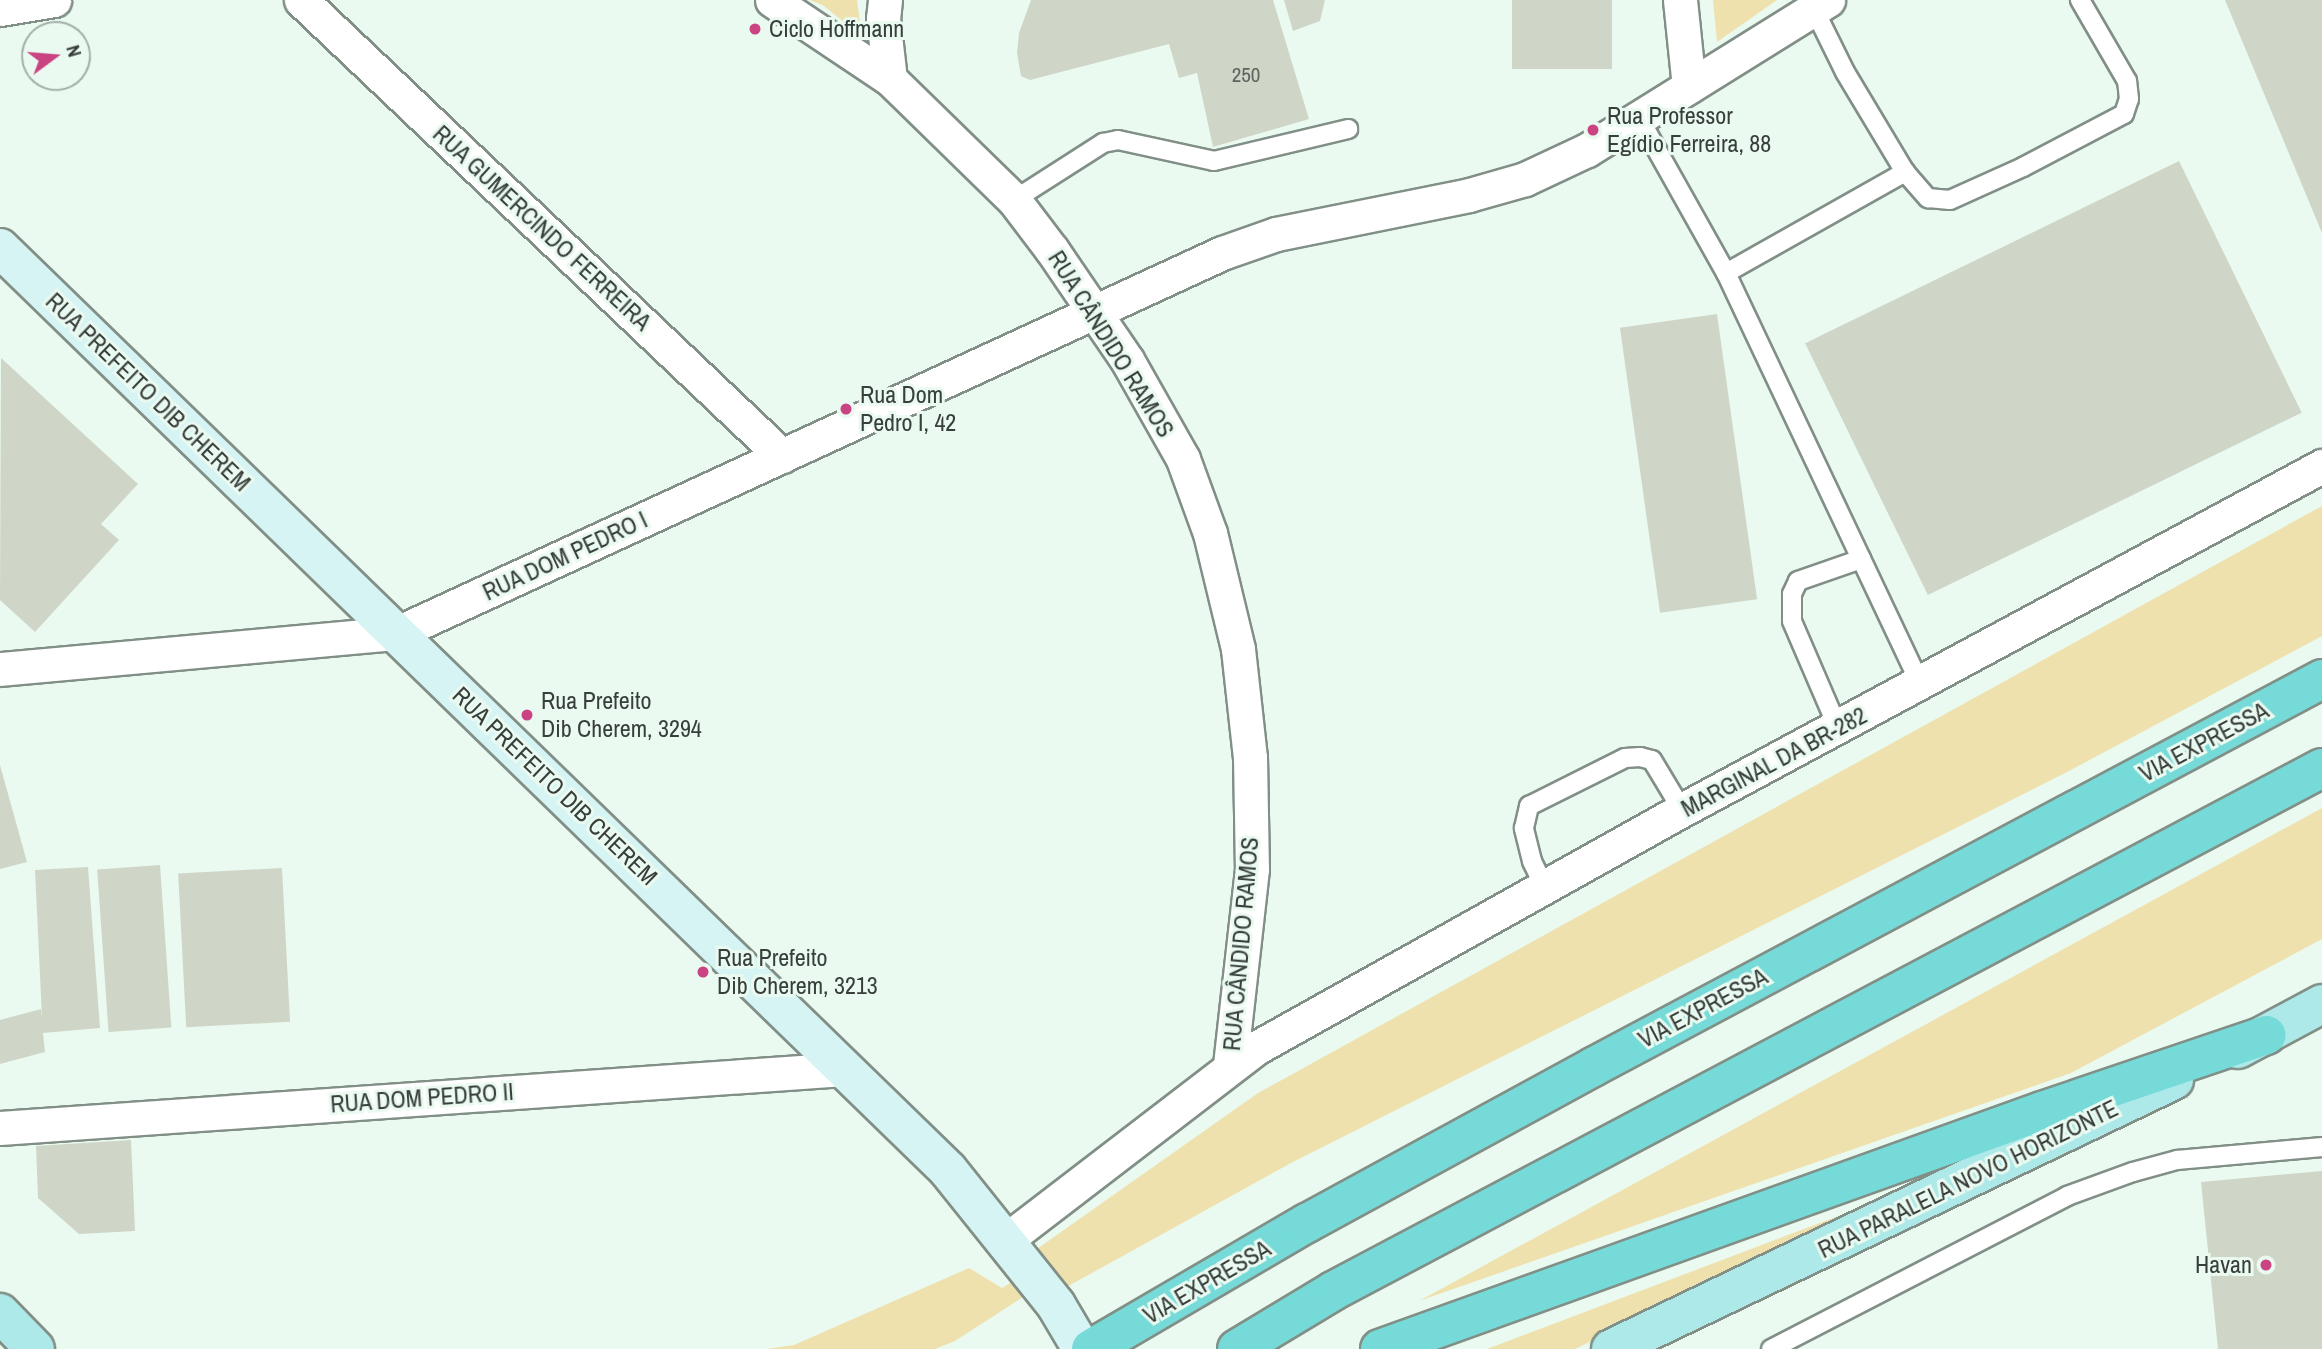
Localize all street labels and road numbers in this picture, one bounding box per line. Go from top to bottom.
street label: RUA GUMERCINDO FERREIRA [427,119,657,337]
street label: RUA CÂNDIDO RAMOS [1042,245,1180,443]
street label: RUA PREFEITO DIB CHEREM [39,286,257,498]
street label: RUA DOM PEDRO I [478,505,652,607]
street label: RUA PREFEITO DIB CHEREM [446,680,664,892]
street label: VIA EXPRESSA [2134,696,2274,788]
street label: MARGINAL DA BR-282 [1676,701,1872,823]
street label: RUA CÂNDIDO RAMOS [1217,835,1265,1053]
street label: VIA EXPRESSA [1633,962,1773,1054]
street label: RUA DOM PEDRO II [329,1077,515,1119]
street label: RUA PARALELA NOVO HORIZONTE [1812,1093,2124,1265]
street label: VIA EXPRESSA [1138,1234,1276,1330]

